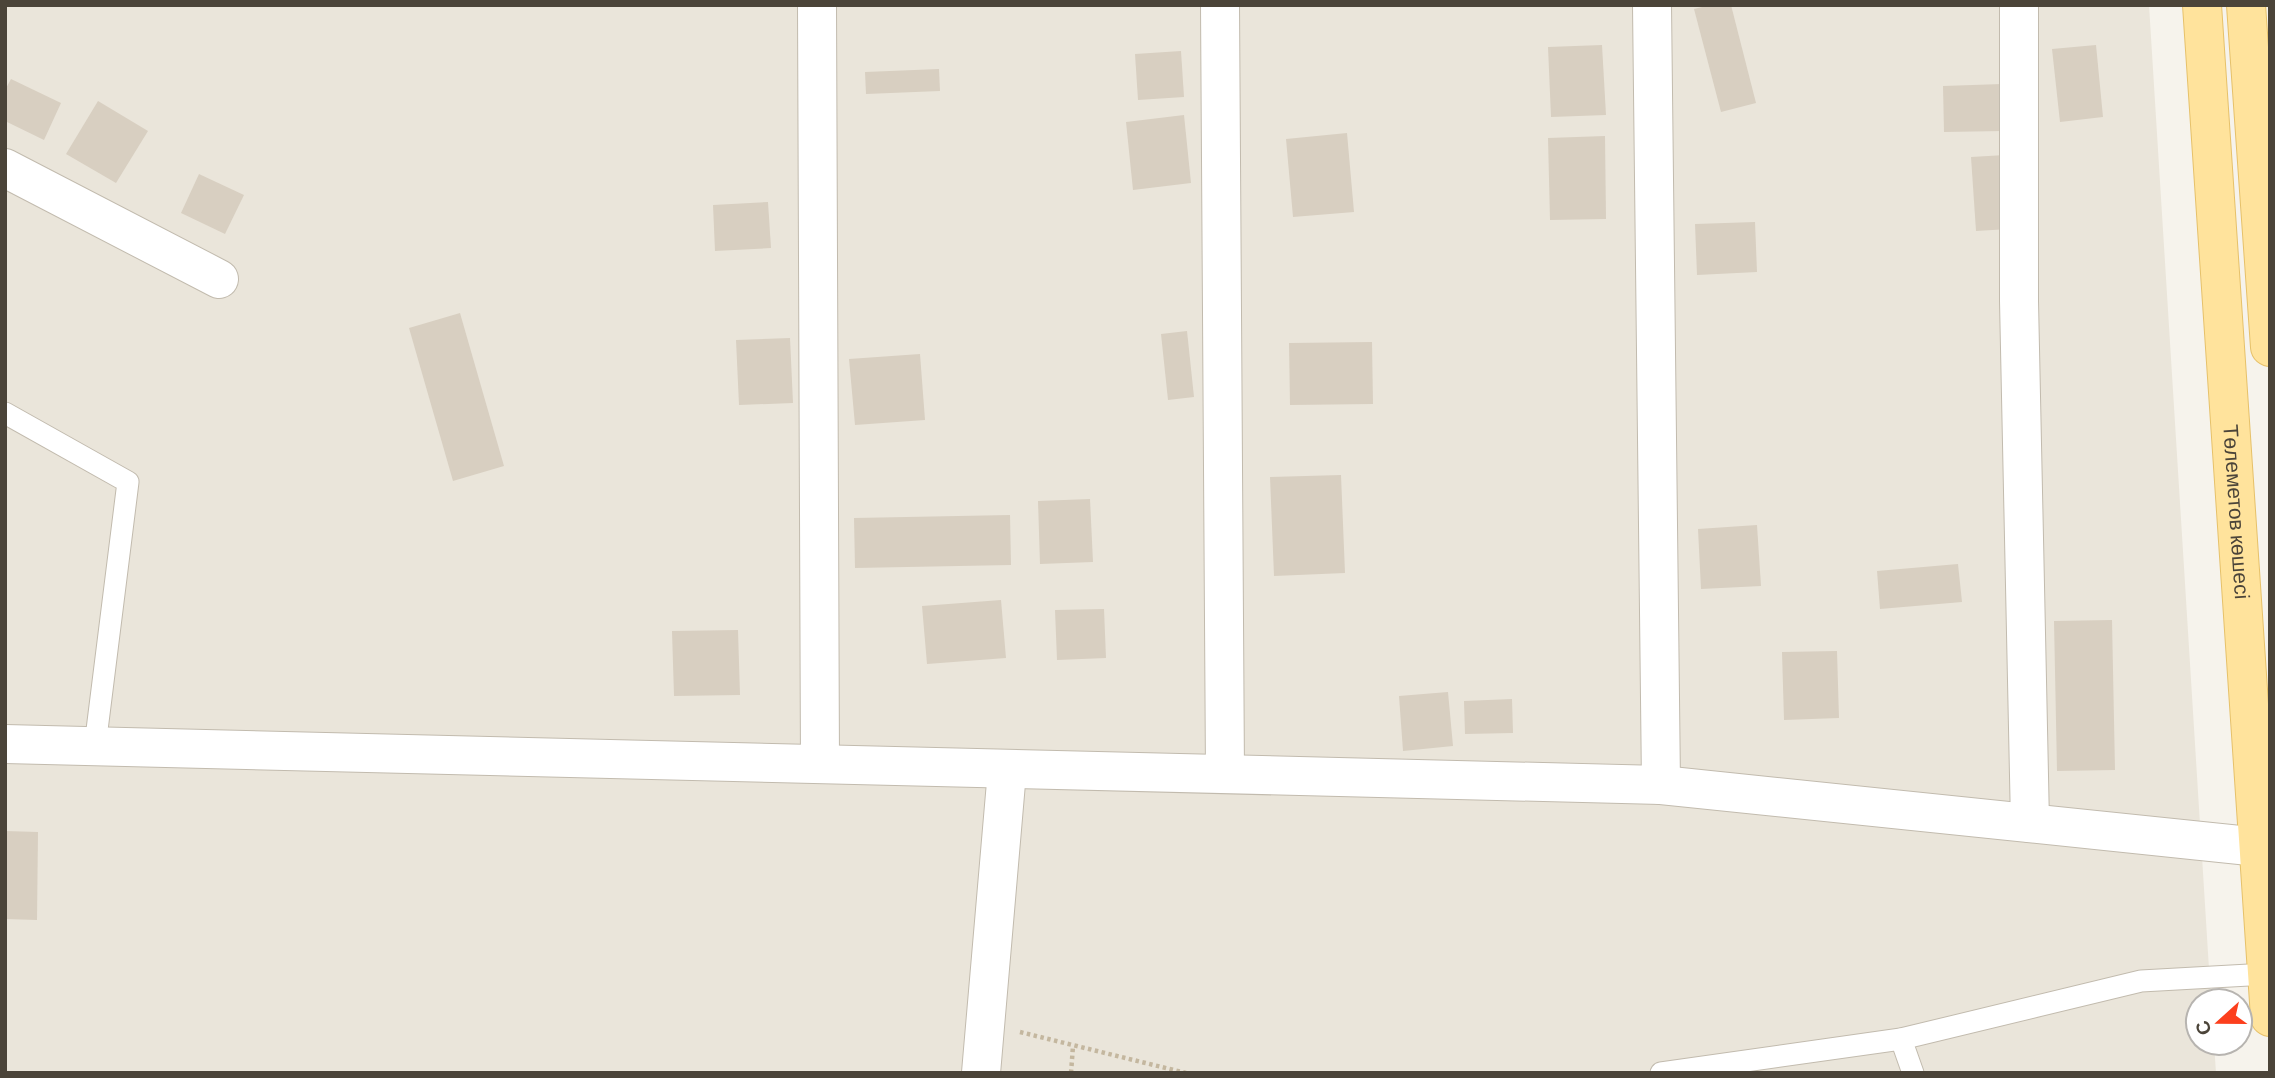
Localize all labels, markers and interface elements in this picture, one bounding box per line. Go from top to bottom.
street label: Төлеметов көшесі [2219,424,2256,600]
north arrow [2184,987,2254,1057]
text: С [2189,1017,2216,1039]

